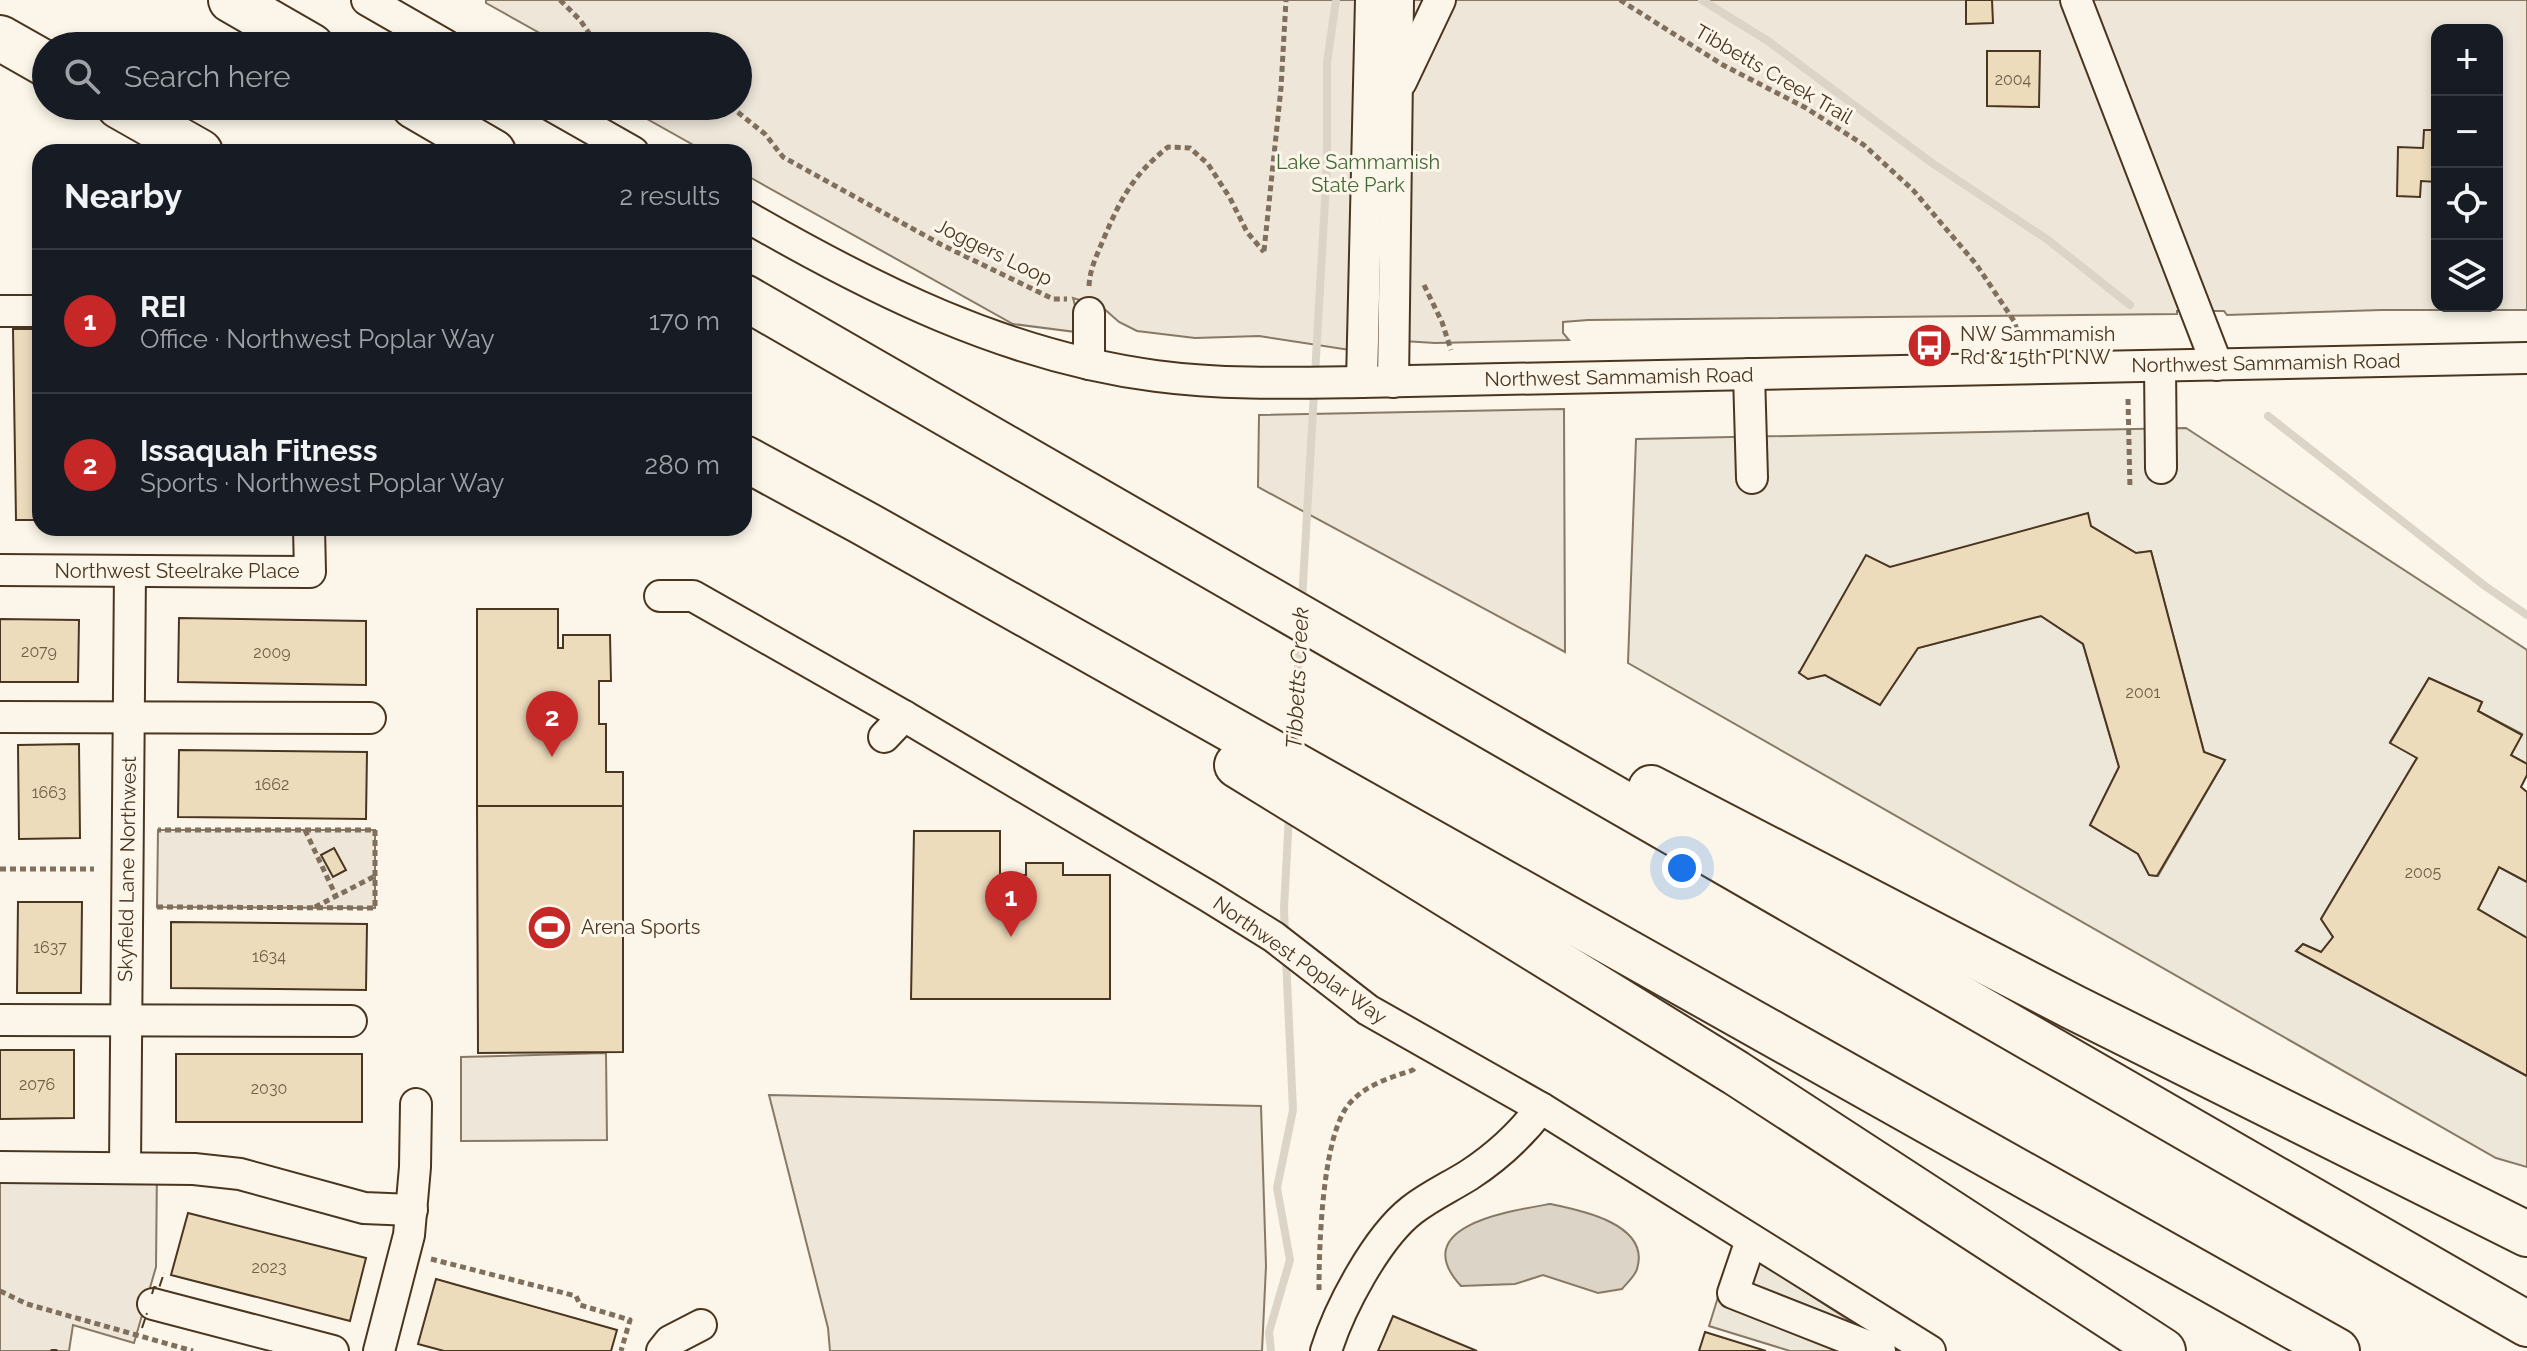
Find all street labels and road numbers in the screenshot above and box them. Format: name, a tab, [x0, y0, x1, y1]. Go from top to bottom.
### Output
street label: Tibbetts Creek Trail	[1691, 19, 1858, 129]
street label: Joggers Loop	[932, 213, 1056, 291]
street label: Northwest Sammamish Road	[2131, 349, 2401, 377]
street label: Northwest Sammamish Road	[1484, 363, 1754, 391]
street label: Northwest Steelrake Place	[55, 559, 300, 583]
street label: Skyfield Lane Northwest	[113, 756, 141, 982]
street label: Northwest Poplar Way	[1209, 891, 1392, 1029]

